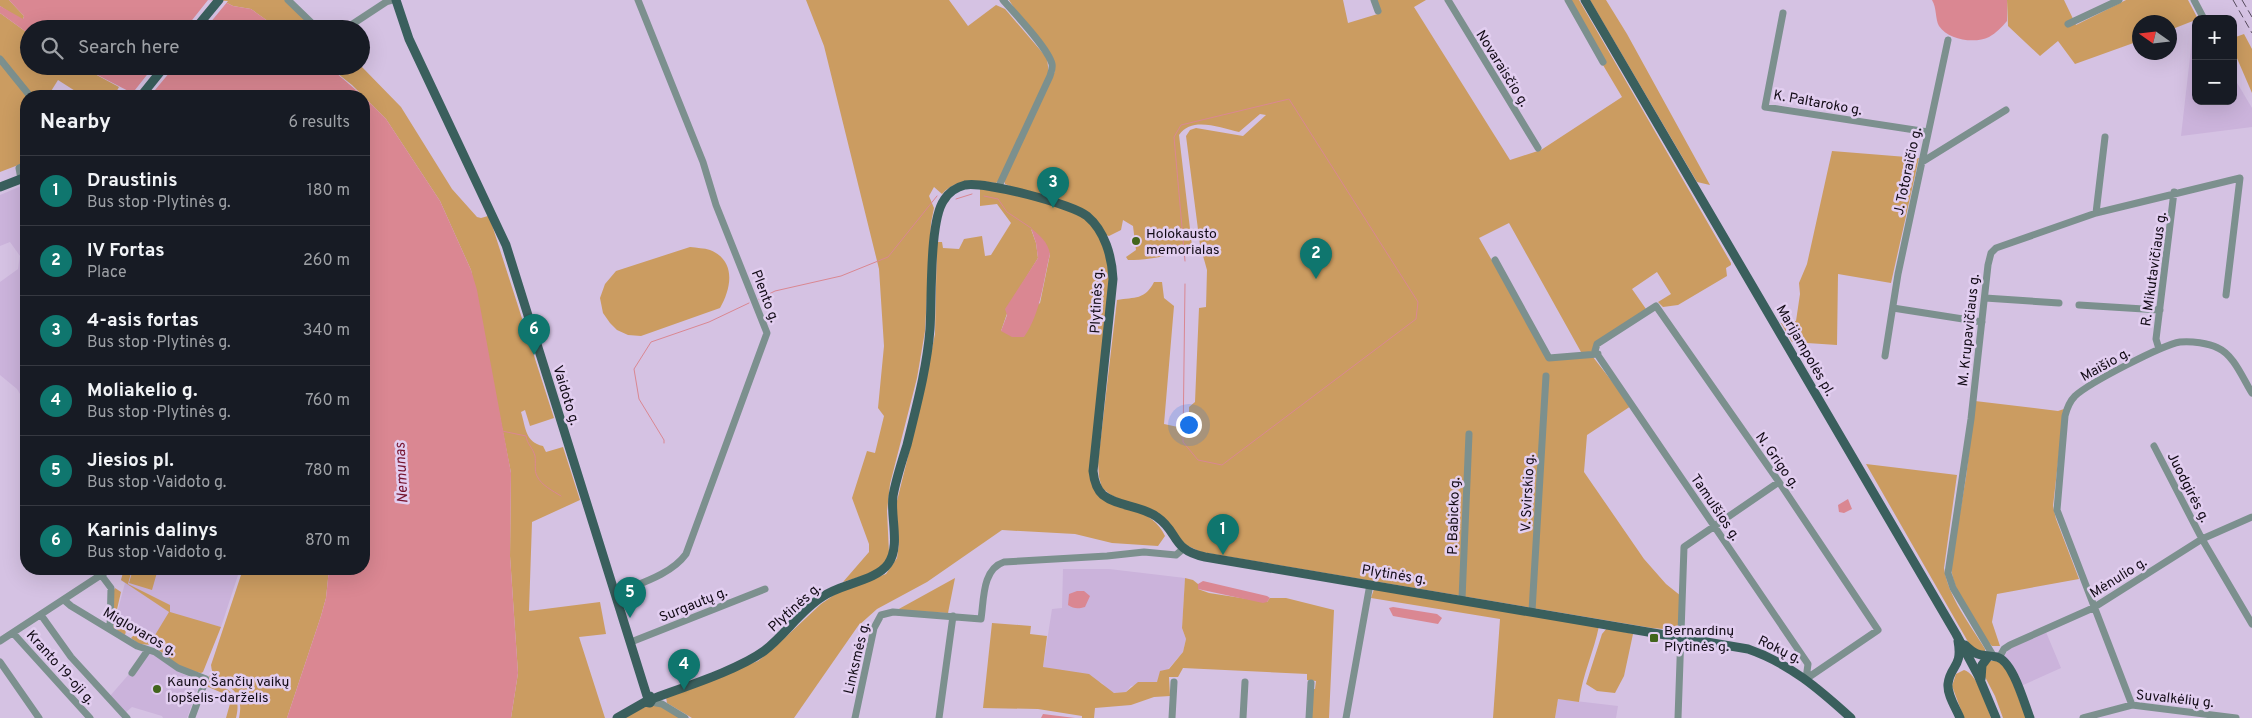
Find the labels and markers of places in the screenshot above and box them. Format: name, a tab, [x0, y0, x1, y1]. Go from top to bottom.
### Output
pin: 3	[1037, 167, 1069, 208]
place label: Holokausto memorialas	[1146, 226, 1219, 259]
marker: Holokausto memorialas	[1130, 235, 1142, 247]
pin: 2	[1300, 238, 1332, 279]
pin: 6	[518, 314, 550, 355]
pin: 1	[1207, 514, 1239, 555]
pin: 5	[614, 577, 646, 618]
place label: Bernardinų Plytinės g.	[1664, 623, 1734, 656]
marker: Bernardinų Plytinės g.	[1648, 632, 1660, 644]
pin: 4	[668, 649, 700, 690]
place label: Kauno Šančių vaikų lopšelis-darželis	[167, 673, 289, 707]
marker: Kauno Šančių vaikų lopšelis-darželis	[151, 683, 163, 695]

